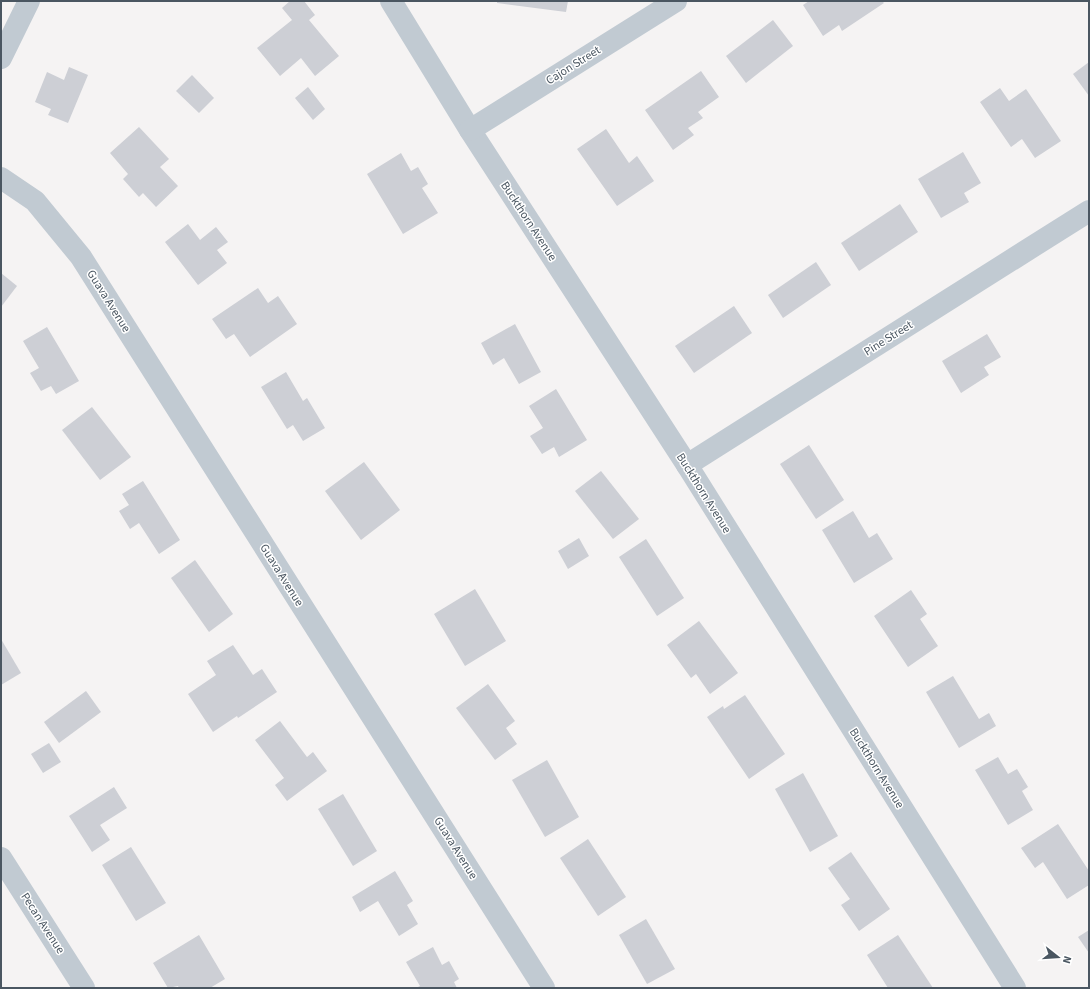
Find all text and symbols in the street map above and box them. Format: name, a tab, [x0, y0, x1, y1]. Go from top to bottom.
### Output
street label: Cajon Street	[543, 42, 604, 89]
street label: Buckthorn Avenue	[496, 178, 561, 264]
street label: Guava Avenue	[83, 267, 135, 336]
street label: Pine Street	[861, 317, 916, 360]
street label: Buckthorn Avenue	[672, 450, 735, 537]
street label: Guava Avenue	[256, 541, 308, 610]
street label: Buckthorn Avenue	[845, 725, 908, 812]
street label: Guava Avenue	[430, 814, 482, 883]
street label: Pecan Avenue	[16, 889, 69, 957]
north arrow	[1038, 937, 1078, 977]
text: N	[1059, 954, 1075, 965]

